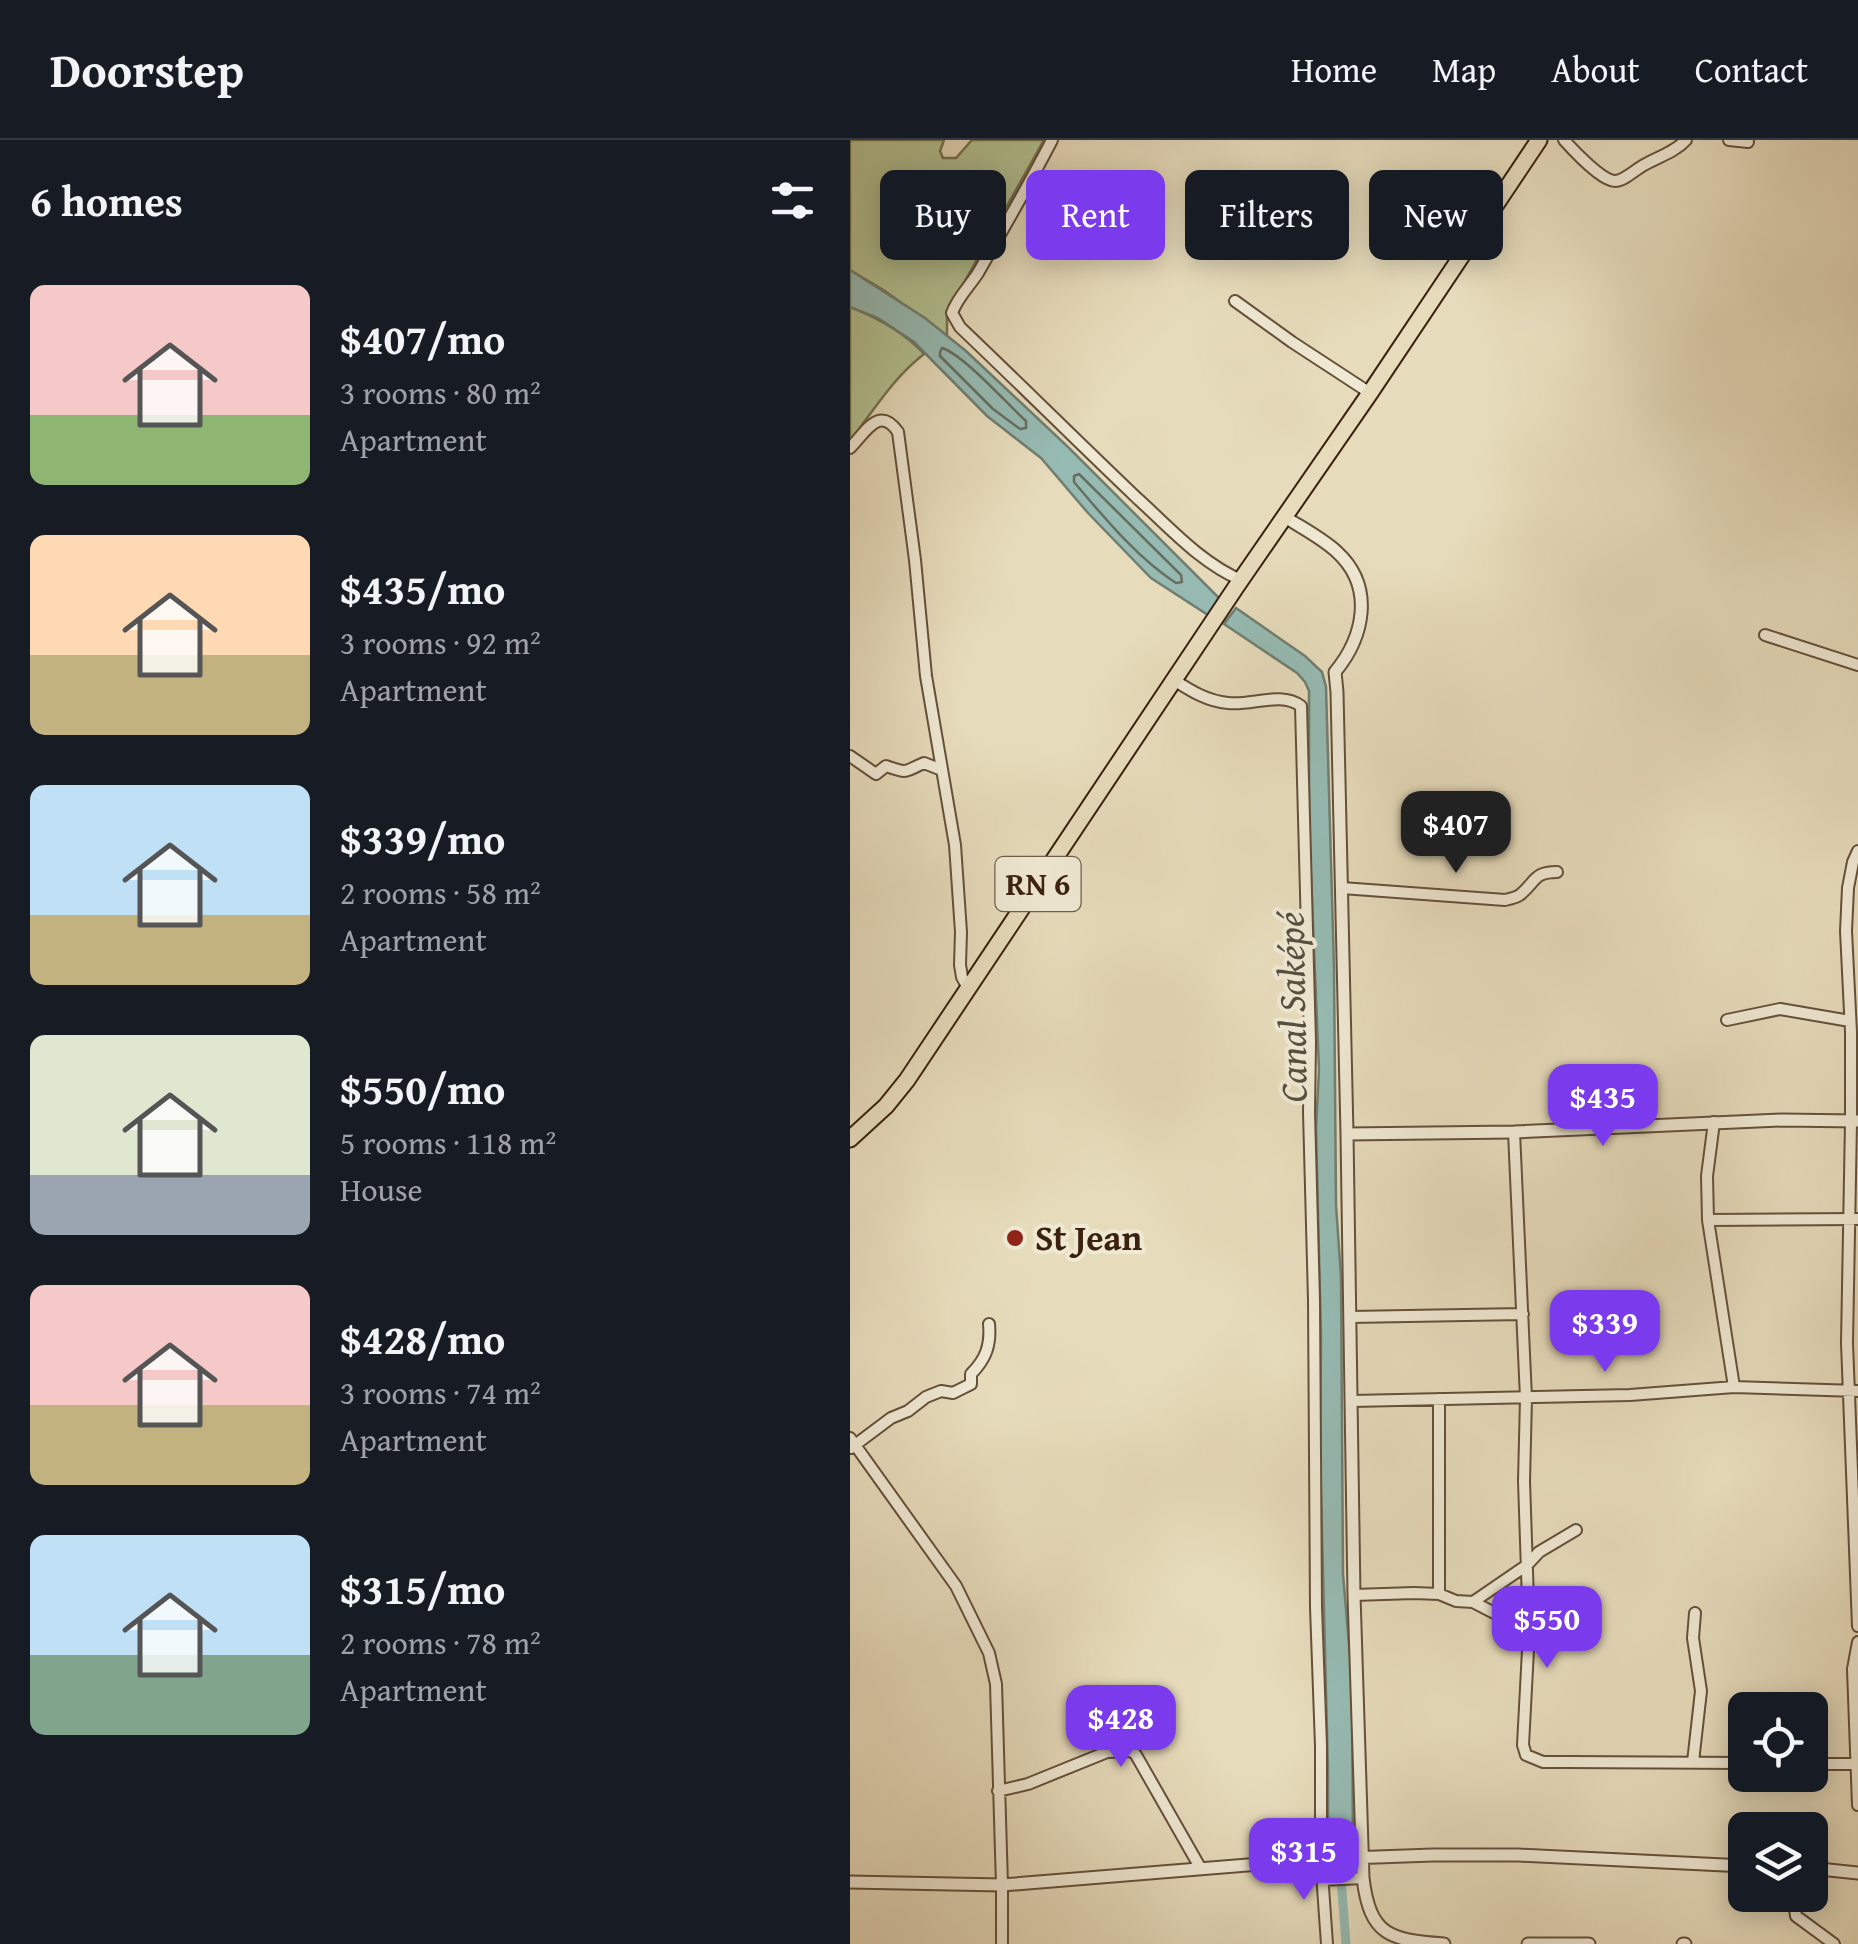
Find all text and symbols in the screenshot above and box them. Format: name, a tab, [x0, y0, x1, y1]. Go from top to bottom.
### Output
text: Doorstep	[50, 34, 244, 105]
text: Home	[1291, 44, 1377, 95]
text: Map	[1432, 44, 1496, 95]
text: About	[1551, 44, 1640, 95]
text: Contact	[1695, 44, 1808, 95]
text: 6 homes	[30, 170, 183, 231]
chip: Buy	[880, 170, 1006, 260]
chip: Rent	[1026, 170, 1165, 260]
chip: Filters	[1185, 170, 1349, 260]
chip: New	[1369, 170, 1503, 260]
icon: filters	[765, 173, 820, 228]
text: $407/mo	[340, 308, 505, 369]
icon: home	[110, 325, 230, 445]
text: 3 rooms · 80 m²	[340, 369, 541, 416]
text: Apartment	[340, 416, 487, 463]
text: $435/mo	[340, 558, 505, 619]
icon: home	[110, 575, 230, 695]
text: 3 rooms · 92 m²	[340, 619, 541, 666]
text: Apartment	[340, 666, 487, 713]
pin: $407	[1397, 791, 1515, 876]
text: $407	[1423, 800, 1489, 847]
text: $339/mo	[340, 808, 505, 869]
icon: home	[110, 825, 230, 945]
road number: RN 6	[996, 857, 1080, 911]
text: 2 rooms · 58 m²	[340, 869, 541, 916]
water label: Canal Saképé	[1261, 909, 1321, 1103]
text: Apartment	[340, 916, 487, 963]
text: $550/mo	[340, 1058, 505, 1119]
pin: $435	[1544, 1064, 1662, 1149]
text: $435	[1570, 1073, 1636, 1120]
icon: home	[110, 1075, 230, 1195]
text: 5 rooms · 118 m²	[340, 1119, 556, 1166]
text: House	[340, 1166, 423, 1213]
place label: St Jean	[1035, 1212, 1143, 1263]
marker: St Jean	[1004, 1227, 1026, 1249]
pin: $339	[1546, 1290, 1664, 1375]
text: $339	[1572, 1299, 1638, 1346]
text: $428/mo	[340, 1308, 505, 1369]
icon: home	[110, 1325, 230, 1445]
text: 3 rooms · 74 m²	[340, 1369, 541, 1416]
text: Apartment	[340, 1416, 487, 1463]
text: $315/mo	[340, 1558, 505, 1619]
icon: home	[110, 1575, 230, 1695]
pin: $550	[1488, 1586, 1606, 1671]
text: $550	[1514, 1595, 1580, 1642]
text: 2 rooms · 78 m²	[340, 1619, 541, 1666]
text: Apartment	[340, 1666, 487, 1713]
pin: $428	[1062, 1685, 1180, 1770]
map controls	[1728, 1692, 1828, 1912]
button: locate	[1728, 1692, 1828, 1792]
text: $428	[1088, 1694, 1154, 1741]
button: layers	[1728, 1812, 1828, 1912]
pin: $315	[1245, 1818, 1363, 1903]
text: $315	[1271, 1827, 1337, 1874]

